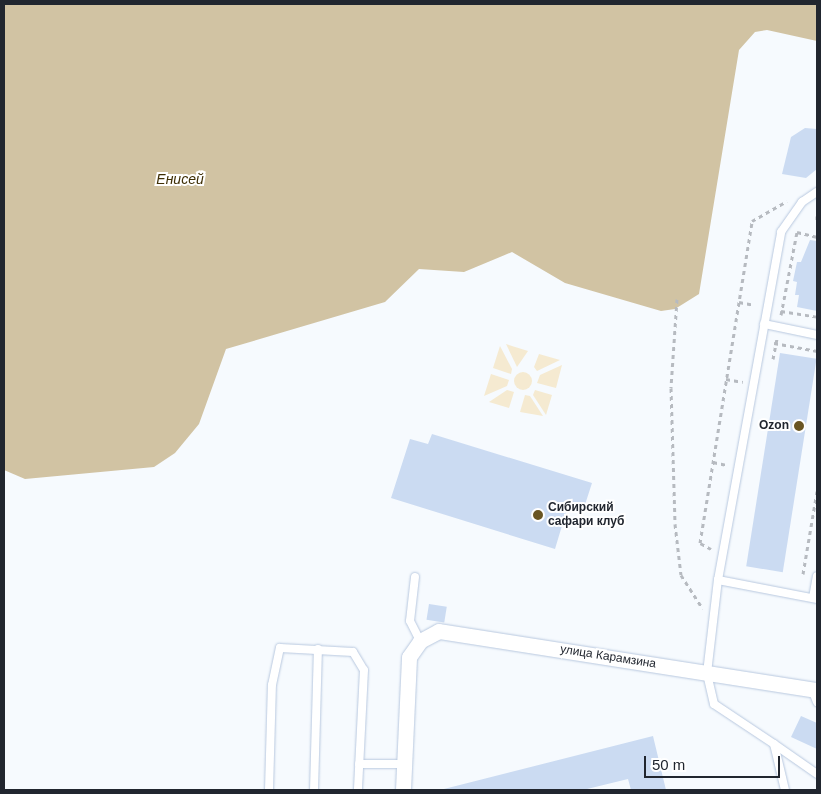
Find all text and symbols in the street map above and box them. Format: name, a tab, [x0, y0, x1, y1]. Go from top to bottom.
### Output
water label: Енисей	[156, 171, 204, 187]
place label: Ozon	[759, 419, 789, 433]
marker: Ozon	[793, 420, 805, 432]
place label: Сибирский сафари клуб	[548, 501, 624, 529]
marker: Сибирский сафари клуб	[532, 509, 544, 521]
street label: улица Карамзина	[559, 642, 657, 672]
scale bar	[646, 746, 782, 778]
text: 50 m	[652, 756, 685, 773]

